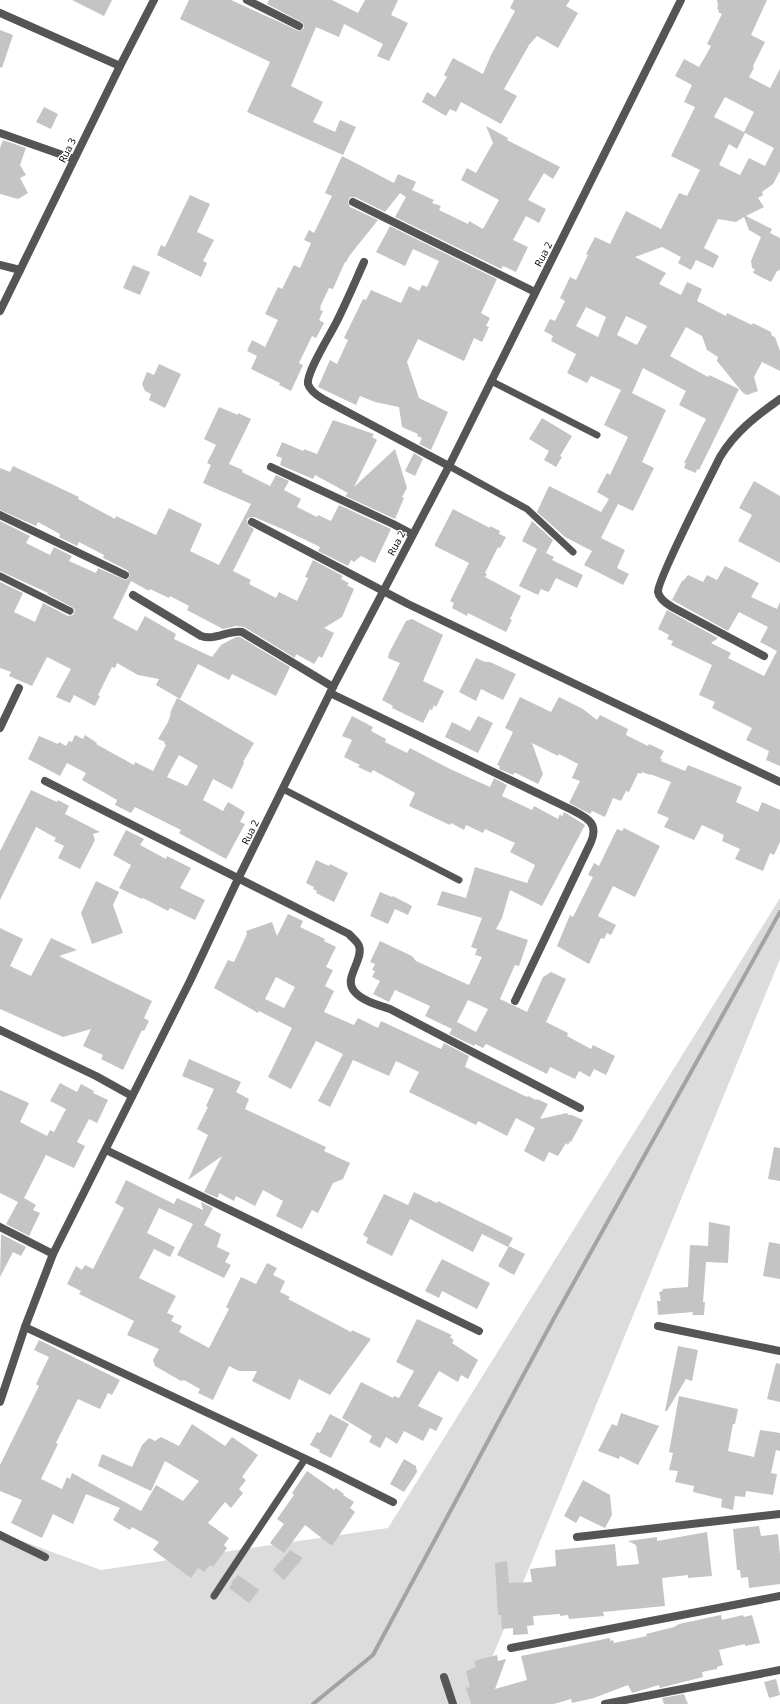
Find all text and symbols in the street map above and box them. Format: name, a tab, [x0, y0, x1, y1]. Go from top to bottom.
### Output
street label: Rua 3	[55, 135, 79, 165]
street label: Rua 2	[531, 239, 555, 269]
street label: Rua 2	[384, 528, 408, 558]
street label: Rua 2	[238, 817, 262, 847]

